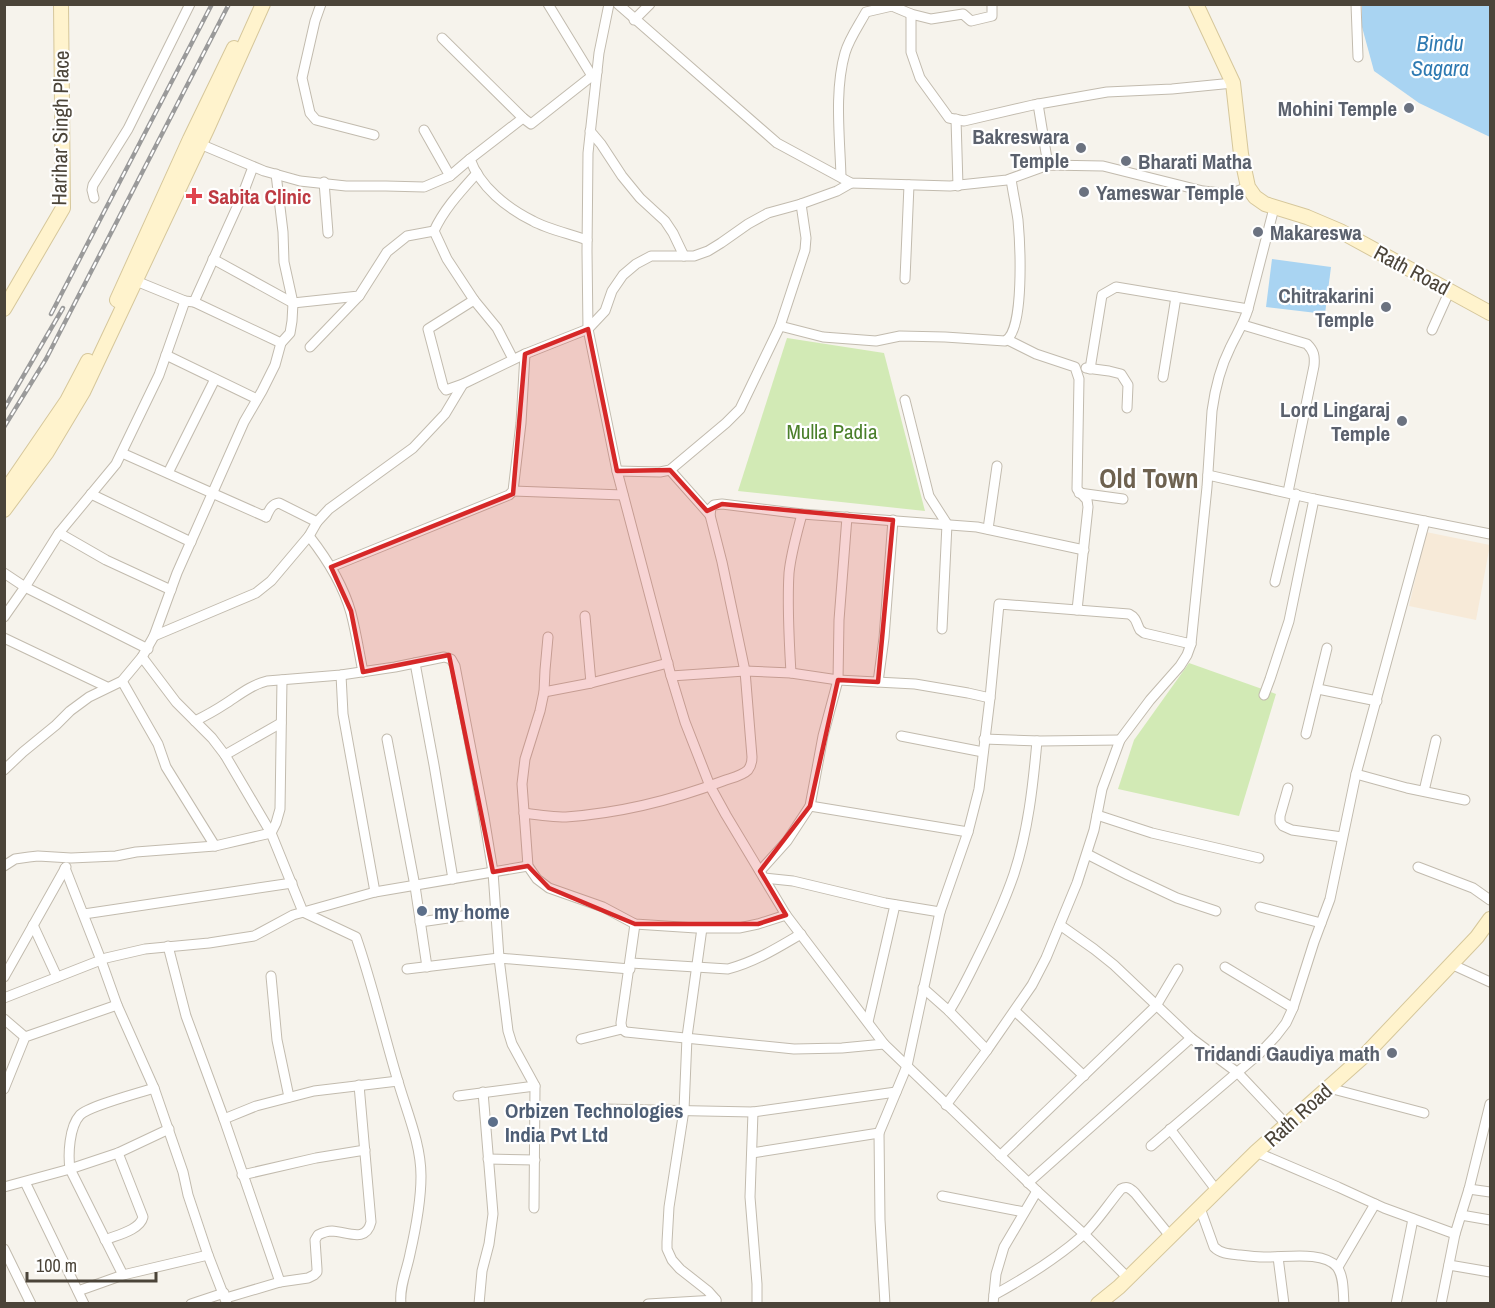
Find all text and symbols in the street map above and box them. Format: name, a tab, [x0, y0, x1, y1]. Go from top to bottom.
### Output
water label: Bindu Sagara	[1411, 28, 1469, 83]
street label: Harihar Singh Place	[44, 50, 76, 206]
place label: Mohini Temple	[1278, 94, 1397, 123]
marker: Mohini Temple	[1402, 101, 1416, 115]
place label: Bakreswara Temple	[972, 122, 1069, 175]
marker: Bakreswara Temple	[1074, 141, 1088, 155]
place label: Bharati Matha	[1138, 147, 1252, 176]
marker: Bharati Matha	[1119, 154, 1133, 168]
place label: Yameswar Temple	[1096, 178, 1244, 207]
place label: Sabita Clinic	[208, 182, 311, 211]
marker: Yameswar Temple	[1077, 185, 1091, 199]
marker: Sabita Clinic	[185, 187, 203, 205]
place label: Makareswa	[1270, 218, 1362, 247]
marker: Makareswa	[1251, 225, 1265, 239]
street label: Rath Road	[1369, 238, 1455, 302]
place label: Chitrakarini Temple	[1278, 281, 1374, 334]
marker: Chitrakarini Temple	[1379, 300, 1393, 314]
place label: Lord Lingaraj Temple	[1280, 395, 1390, 448]
marker: Lord Lingaraj Temple	[1395, 414, 1409, 428]
park label: Mulla Padia	[787, 417, 878, 446]
district label: Old Town	[1099, 460, 1199, 496]
place label: my home	[434, 897, 510, 926]
marker: my home	[415, 904, 429, 918]
place label: Tridandi Gaudiya math	[1194, 1039, 1380, 1068]
marker: Tridandi Gaudiya math	[1385, 1046, 1399, 1060]
street label: Rath Road	[1258, 1077, 1338, 1153]
place label: Orbizen Technologies India Pvt Ltd	[505, 1096, 684, 1149]
marker: Orbizen Technologies India Pvt Ltd	[486, 1115, 500, 1129]
scale bar	[27, 1245, 156, 1283]
text: 100 m	[36, 1253, 77, 1278]

